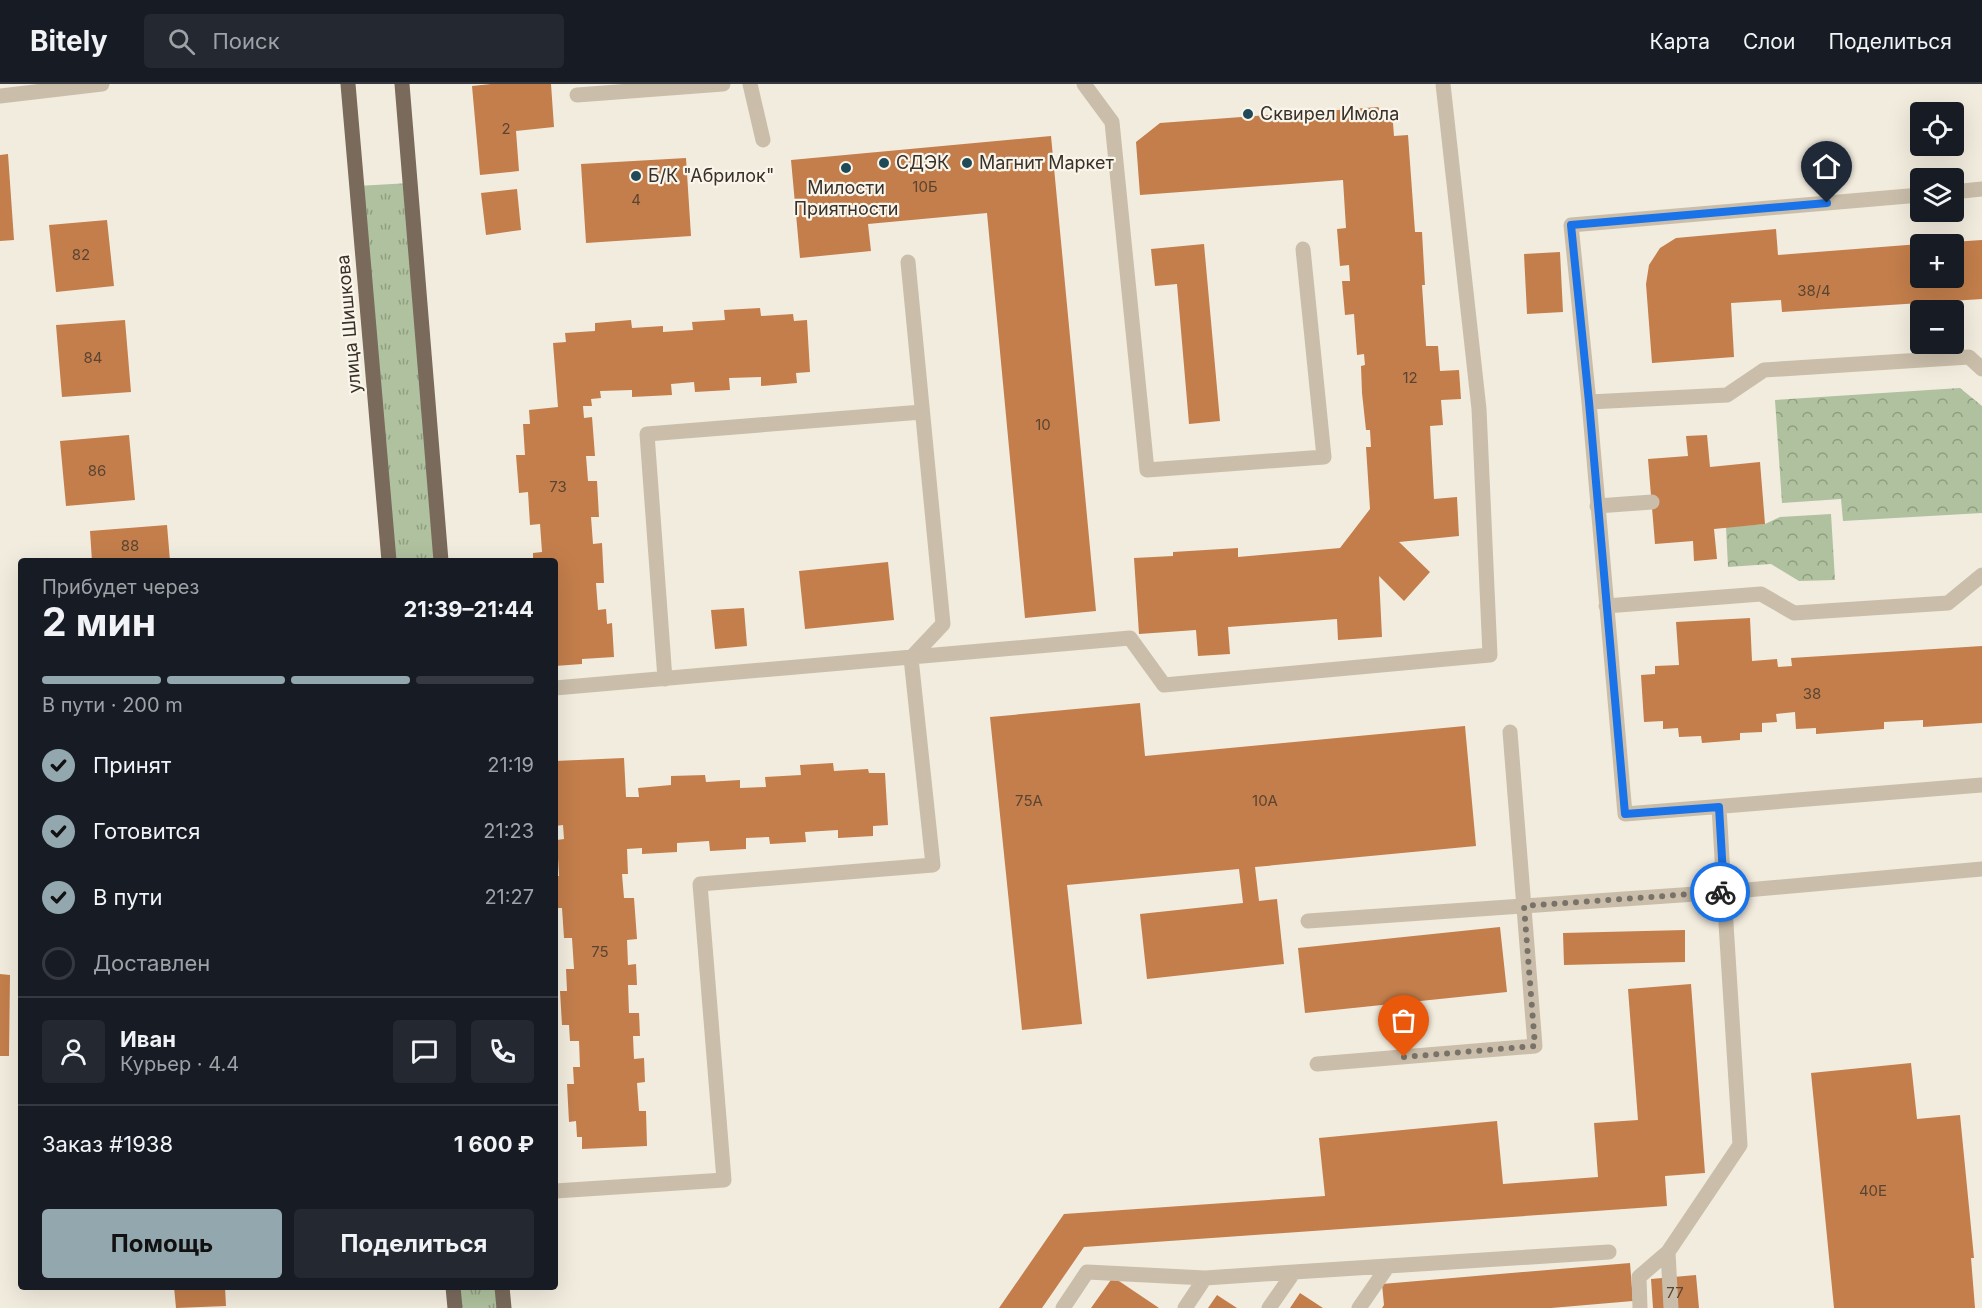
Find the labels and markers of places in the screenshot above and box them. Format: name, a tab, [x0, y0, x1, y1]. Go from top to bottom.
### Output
place label: Сквирел Имола	[1260, 103, 1399, 124]
marker: Сквирел Имола	[1241, 107, 1255, 121]
pin	[1801, 141, 1852, 203]
place label: СДЭК	[896, 152, 949, 173]
place label: Магнит Маркет	[979, 152, 1114, 173]
marker: СДЭК	[877, 156, 891, 170]
marker: Магнит Маркет	[960, 156, 974, 170]
marker: Милости Приятности	[839, 161, 853, 175]
place label: Б/К "Абрилок"	[648, 165, 774, 186]
marker: Б/К "Абрилок"	[629, 169, 643, 183]
place label: Милости Приятности	[794, 177, 898, 219]
pin	[1378, 995, 1429, 1057]

